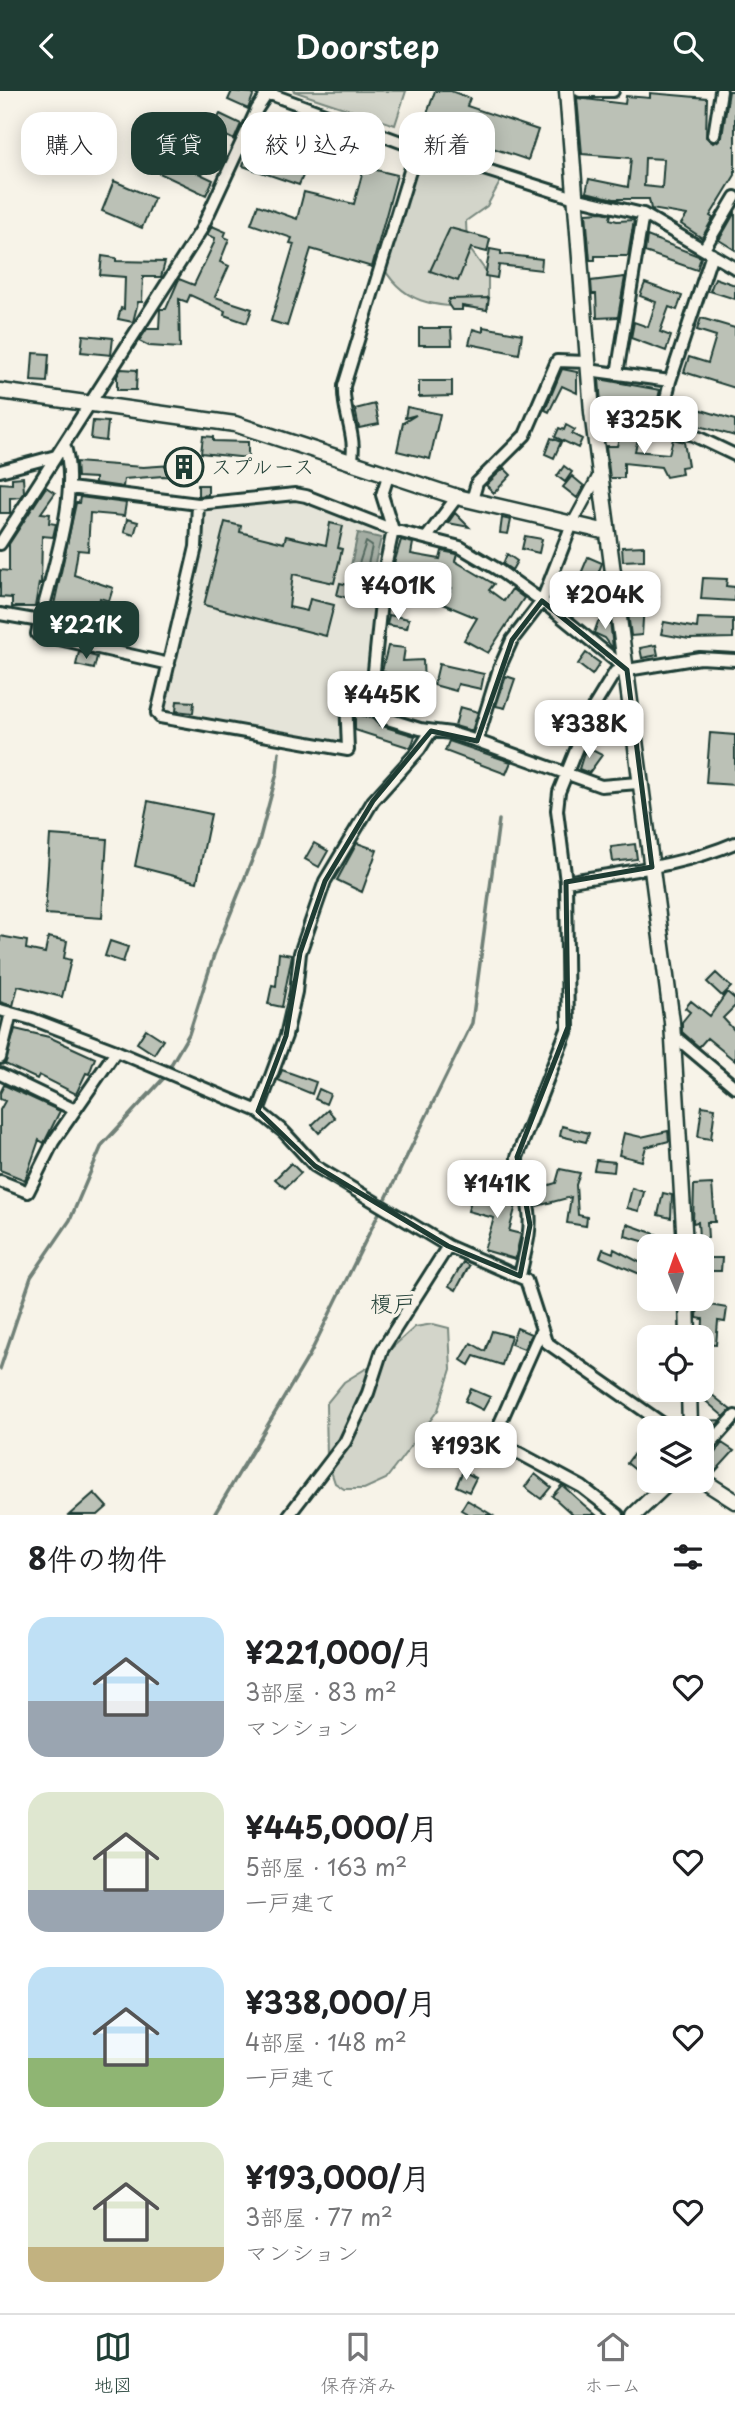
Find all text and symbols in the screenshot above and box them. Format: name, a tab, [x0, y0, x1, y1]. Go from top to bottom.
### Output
text: Doorstep	[295, 22, 440, 70]
icon: back	[28, 27, 66, 65]
icon: search	[669, 27, 707, 65]
chip: 購入	[21, 112, 117, 175]
chip: 賃貸	[131, 112, 227, 175]
chip: 絞り込み	[241, 112, 385, 175]
chip: 新着	[399, 112, 495, 175]
pin: ¥325K	[595, 397, 693, 456]
text: ¥325K	[606, 401, 682, 436]
building icon: スプルース	[163, 446, 205, 488]
place label: スプルース	[211, 449, 314, 481]
pin: ¥401K	[349, 563, 447, 622]
text: ¥401K	[360, 567, 436, 602]
pin: ¥204K	[556, 571, 654, 631]
text: ¥204K	[566, 576, 644, 611]
pin: ¥221K	[37, 601, 135, 661]
text: ¥221K	[49, 606, 123, 641]
pin: ¥445K	[333, 671, 431, 731]
text: ¥445K	[343, 676, 421, 711]
pin: ¥338K	[540, 701, 638, 760]
text: ¥338K	[551, 705, 627, 740]
pin: ¥141K	[448, 1161, 546, 1220]
text: ¥141K	[463, 1165, 531, 1200]
north arrow	[637, 1234, 714, 1311]
map controls	[637, 1234, 714, 1493]
district label: 榎戸	[370, 1285, 416, 1320]
button: locate	[637, 1325, 714, 1402]
button: layers	[637, 1416, 714, 1493]
pin: ¥193K	[417, 1423, 515, 1482]
text: ¥193K	[431, 1427, 501, 1462]
text: 8件の物件	[28, 1535, 167, 1580]
icon: filters	[669, 1538, 707, 1576]
text: ¥221,000/月	[245, 1629, 434, 1674]
icon: home	[84, 1645, 168, 1729]
icon: heart	[669, 1668, 707, 1706]
text: 3部屋 · 83 m²	[245, 1674, 397, 1709]
text: マンション	[245, 1709, 359, 1744]
text: ¥445,000/月	[245, 1804, 439, 1849]
icon: home	[84, 1820, 168, 1904]
icon: heart	[669, 1843, 707, 1881]
text: 5部屋 · 163 m²	[245, 1849, 407, 1884]
text: 一戸建て	[245, 1884, 337, 1919]
text: ¥338,000/月	[245, 1979, 436, 2024]
icon: home	[84, 1995, 168, 2079]
icon: heart	[669, 2018, 707, 2056]
text: 4部屋 · 148 m²	[245, 2024, 407, 2059]
text: 一戸建て	[245, 2059, 337, 2094]
text: ¥193,000/月	[245, 2154, 431, 2199]
icon: home	[84, 2170, 168, 2254]
icon: heart	[669, 2193, 707, 2231]
text: 3部屋 · 77 m²	[245, 2199, 393, 2234]
text: マンション	[245, 2234, 359, 2269]
tab: 地図	[94, 2328, 132, 2398]
tab: 保存済み	[320, 2328, 396, 2398]
tab: ホーム	[585, 2328, 641, 2398]

